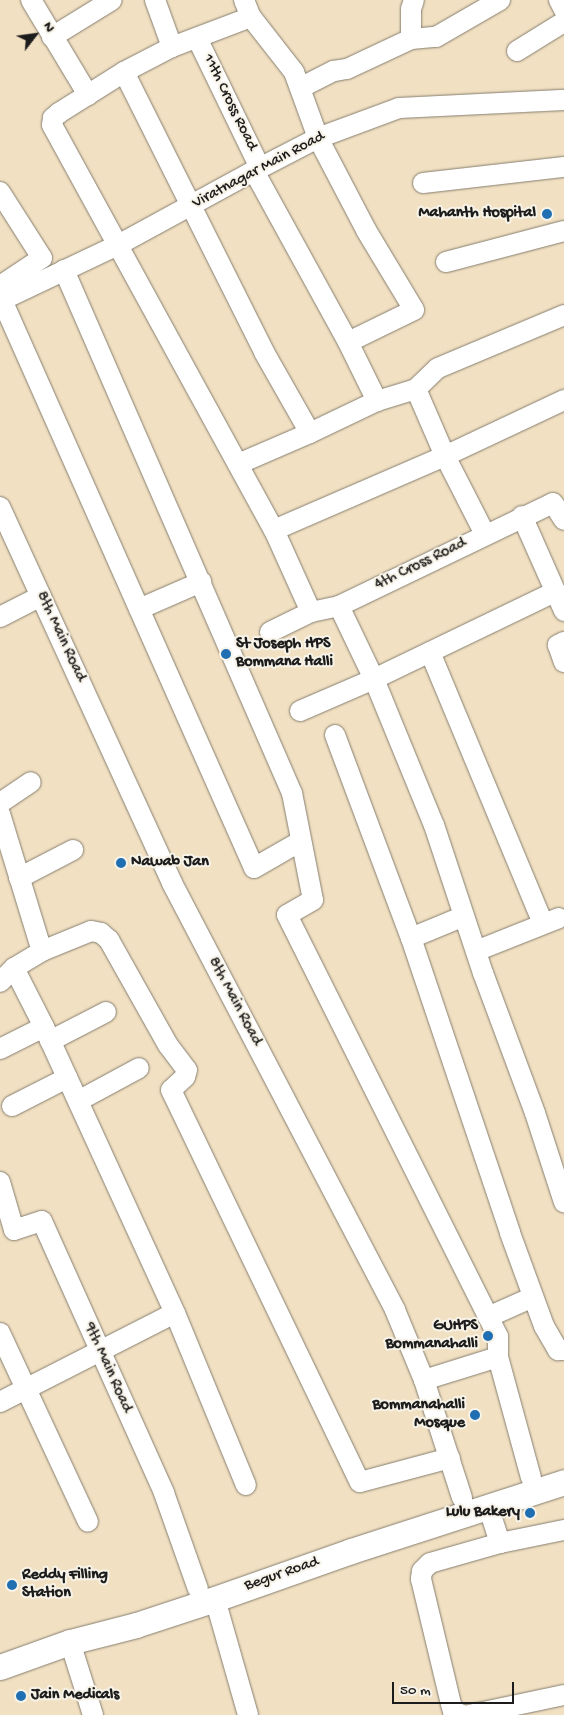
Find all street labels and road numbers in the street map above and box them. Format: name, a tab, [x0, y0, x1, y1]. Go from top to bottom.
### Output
street label: 11th Cross Road	[197, 52, 261, 154]
street label: Viratnagar Main Road	[190, 128, 328, 214]
street label: 4th Cross Road	[372, 535, 470, 595]
street label: 8th Main Road	[31, 589, 89, 685]
street label: 8th Main Road	[203, 954, 265, 1050]
street label: 9th Main Road	[79, 1320, 135, 1416]
street label: Begur Road	[242, 1553, 322, 1597]

